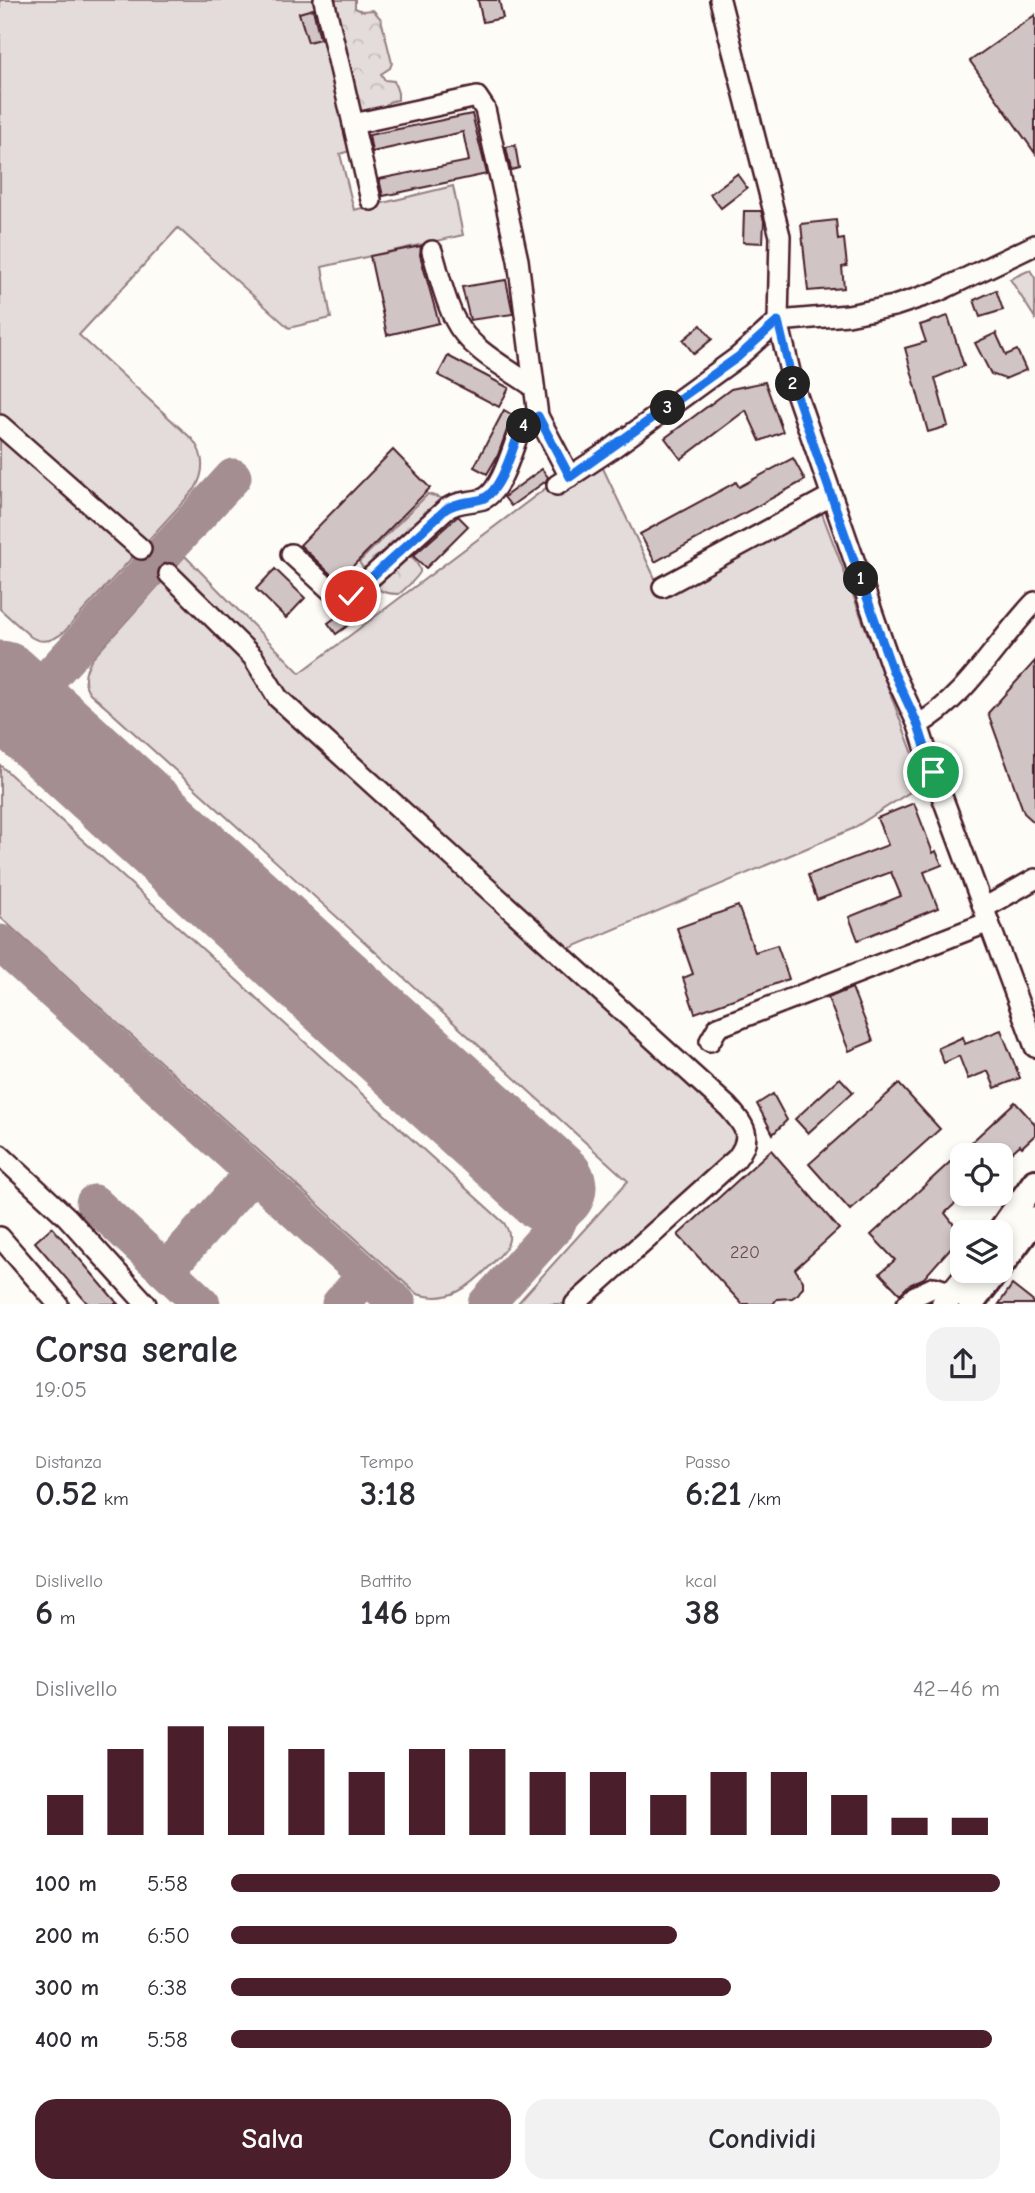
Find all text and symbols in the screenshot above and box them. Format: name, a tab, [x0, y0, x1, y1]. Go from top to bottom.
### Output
pin: 2	[776, 366, 810, 402]
text: 2	[788, 372, 797, 394]
pin: 3	[650, 390, 686, 426]
text: 3	[663, 396, 672, 418]
pin: 4	[506, 408, 542, 444]
text: 4	[519, 414, 528, 436]
pin: 1	[844, 562, 878, 596]
pin	[321, 566, 381, 626]
text: 1	[857, 567, 864, 589]
icon: check	[332, 577, 370, 615]
pin	[903, 742, 963, 802]
icon: arrive	[914, 753, 952, 791]
map controls	[950, 1143, 1013, 1283]
button: locate	[950, 1143, 1013, 1206]
button: layers	[950, 1220, 1013, 1283]
house number: 220	[730, 1242, 760, 1263]
button: share	[926, 1327, 1000, 1401]
text: Corsa serale	[35, 1328, 238, 1372]
text: 19:05	[35, 1376, 87, 1403]
text: Distanza	[35, 1451, 102, 1473]
text: Tempo	[360, 1451, 414, 1473]
text: Passo	[685, 1451, 730, 1473]
text: 0.52	[35, 1473, 97, 1514]
text: 3:18	[360, 1473, 416, 1514]
text: 6:21	[685, 1473, 742, 1514]
text: km	[97, 1488, 129, 1510]
text: /km	[742, 1488, 781, 1510]
text: Dislivello	[35, 1570, 103, 1592]
text: Battito	[360, 1570, 412, 1592]
text: kcal	[685, 1570, 717, 1592]
text: 6	[35, 1592, 53, 1633]
text: 146	[360, 1592, 408, 1633]
text: 38	[685, 1592, 720, 1633]
text: m	[53, 1607, 75, 1629]
text: bpm	[408, 1607, 450, 1629]
text: Dislivello	[35, 1675, 117, 1702]
text: 42–46 m	[913, 1675, 1000, 1702]
text: 100 m	[35, 1870, 97, 1897]
text: 5:58	[147, 1870, 188, 1897]
text: 200 m	[35, 1922, 99, 1949]
text: 6:50	[147, 1922, 190, 1949]
text: 300 m	[35, 1974, 99, 2001]
text: 6:38	[147, 1974, 187, 2001]
text: 400 m	[35, 2026, 99, 2053]
text: 5:58	[147, 2026, 188, 2053]
button: Salva	[35, 2099, 511, 2179]
button: Condividi	[525, 2099, 1000, 2179]

